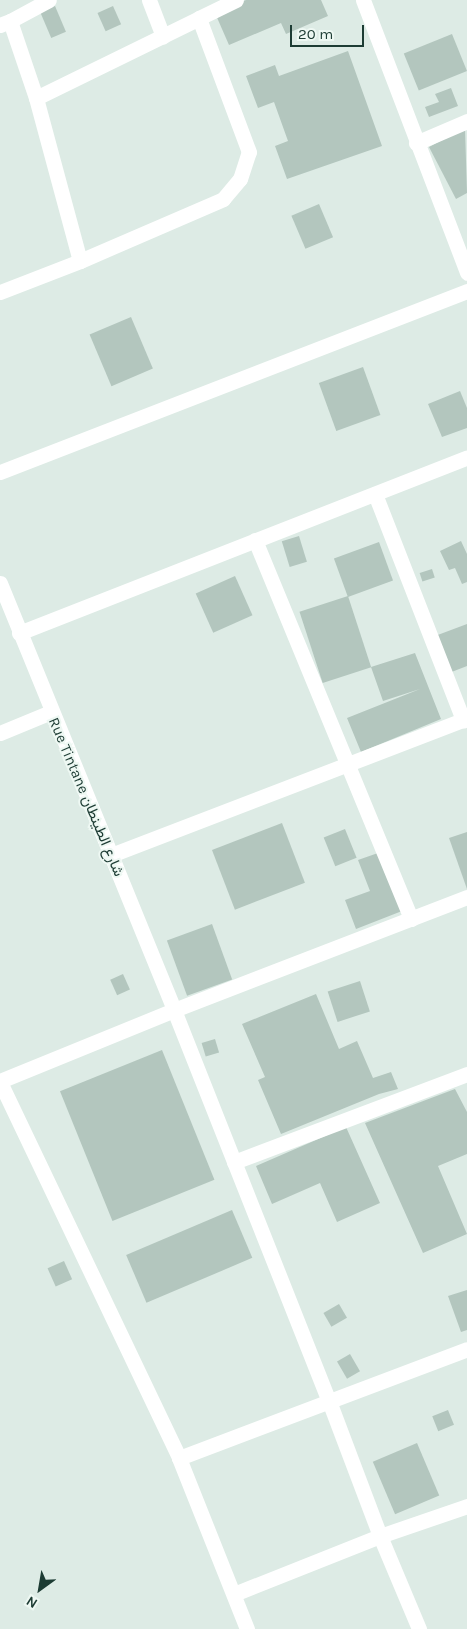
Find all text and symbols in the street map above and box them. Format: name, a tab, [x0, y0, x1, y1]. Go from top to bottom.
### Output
scale bar	[292, 15, 366, 47]
text: 20 m	[298, 25, 333, 43]
street label: Rue Tintane شارع الطينطان	[44, 715, 128, 879]
north arrow	[15, 1564, 65, 1614]
text: N	[23, 1592, 41, 1612]

